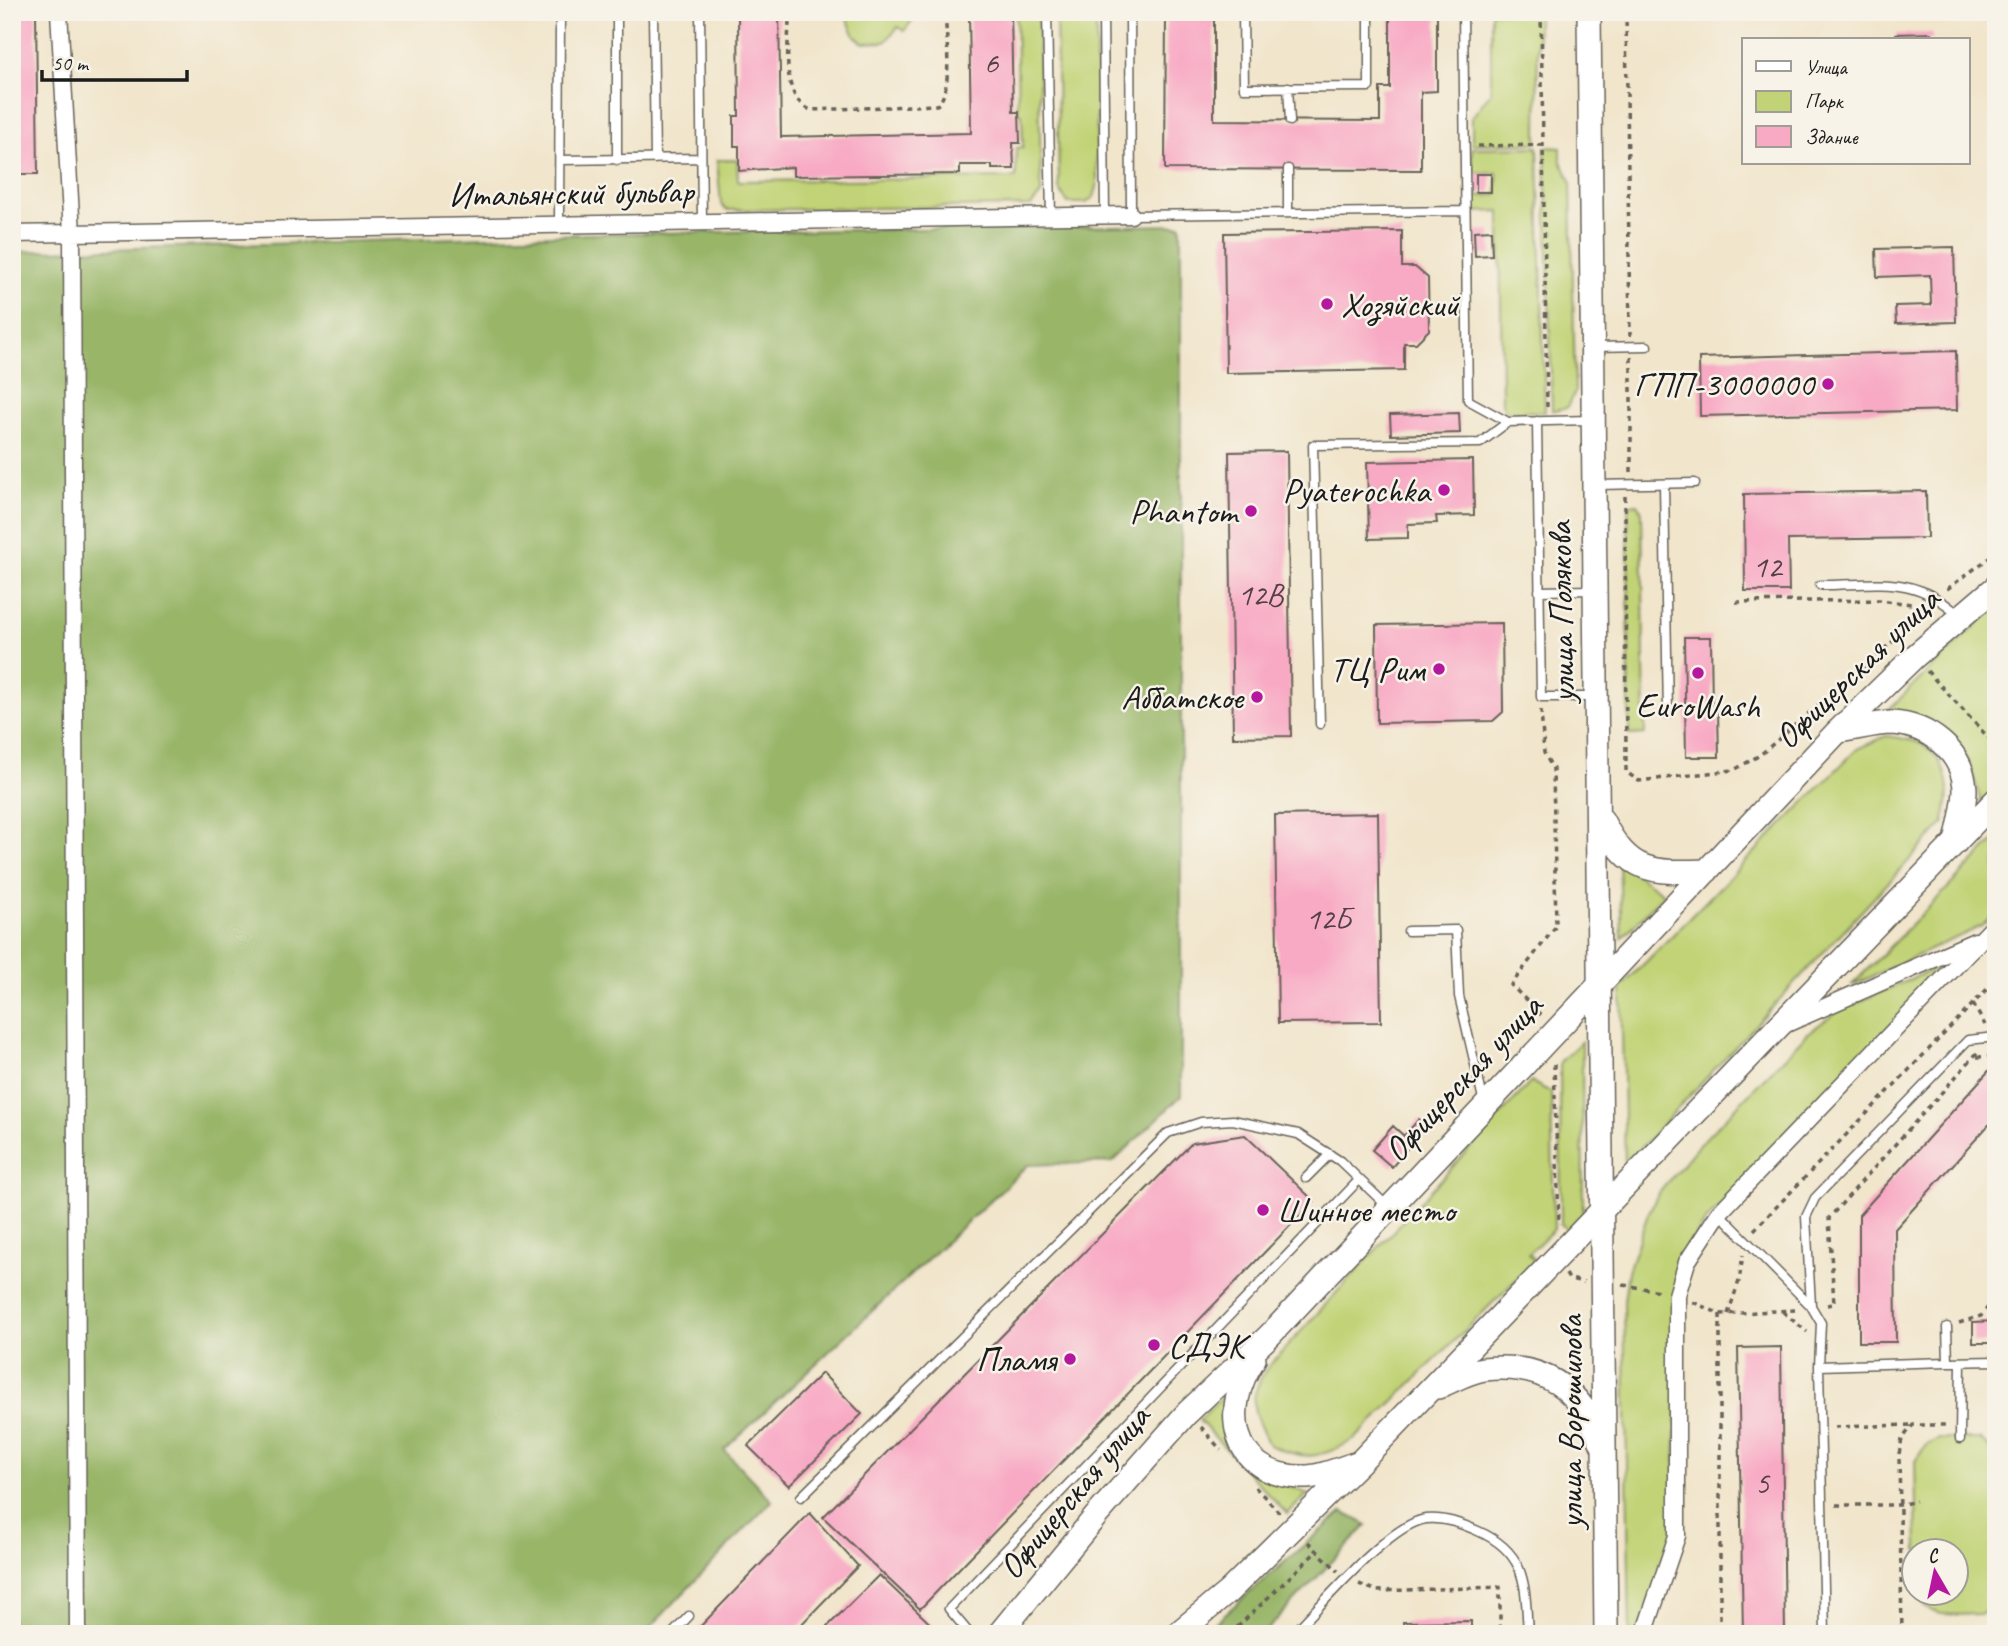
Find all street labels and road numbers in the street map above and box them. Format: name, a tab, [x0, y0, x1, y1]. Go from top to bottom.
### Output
street label: Итальянский бульвар	[448, 168, 696, 218]
street label: улица Полякова	[1537, 518, 1585, 705]
street label: Офицерская улица	[1765, 576, 1951, 758]
street label: Офицерская улица	[1374, 983, 1554, 1171]
street label: улица Ворошилова	[1548, 1313, 1593, 1531]
street label: Офицерская улица	[988, 1394, 1162, 1588]

